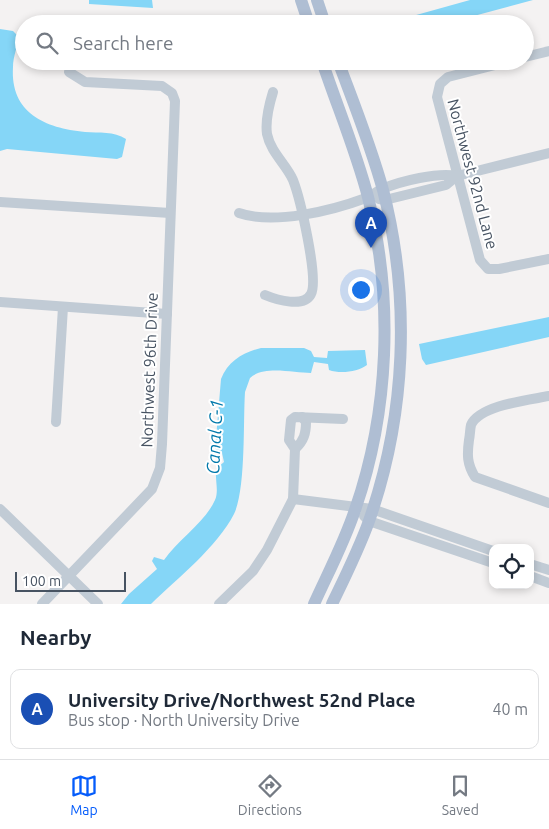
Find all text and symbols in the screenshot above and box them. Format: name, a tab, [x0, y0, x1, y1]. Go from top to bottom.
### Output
search box	[15, 15, 534, 70]
icon: search	[33, 29, 61, 57]
text: Search here	[73, 32, 173, 54]
street label: Northwest 92nd Lane	[444, 97, 502, 251]
pin: A	[355, 207, 387, 248]
your location	[348, 277, 374, 303]
street label: Northwest 96th Drive	[137, 292, 161, 448]
water label: Canal C-1	[202, 399, 226, 475]
map controls	[489, 544, 534, 589]
button: locate	[489, 544, 534, 589]
scale bar	[15, 569, 126, 592]
text: 100 m	[22, 573, 61, 589]
text: Nearby	[20, 625, 91, 649]
text: University Drive/Northwest 52nd Place	[68, 689, 415, 711]
text: A	[31, 700, 43, 718]
text: 40 m	[492, 700, 528, 718]
text: Bus stop · North University Drive	[68, 711, 300, 729]
tab: Map	[70, 772, 98, 818]
tab: Directions	[238, 772, 302, 818]
tab: Saved	[442, 772, 479, 818]

